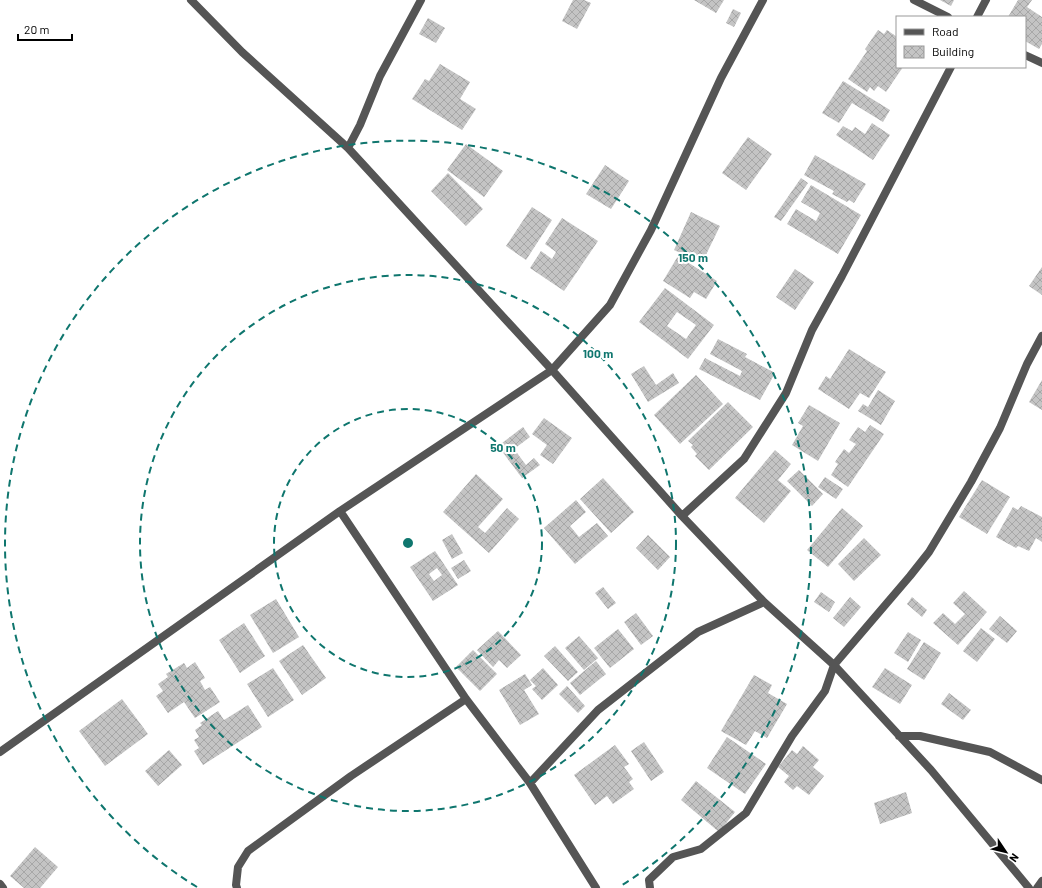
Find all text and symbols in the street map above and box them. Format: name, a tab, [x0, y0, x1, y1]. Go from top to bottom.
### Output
scale bar	[18, 16, 72, 42]
legend	[896, 16, 1026, 68]
text: 20 m	[24, 22, 50, 36]
text: Road	[932, 24, 959, 38]
text: Building	[932, 44, 974, 58]
text: 150 m	[678, 250, 708, 264]
text: 100 m	[583, 346, 613, 360]
text: 50 m	[490, 440, 516, 454]
centre of rings	[401, 536, 415, 550]
north arrow	[986, 832, 1026, 872]
text: N	[1007, 851, 1022, 865]

